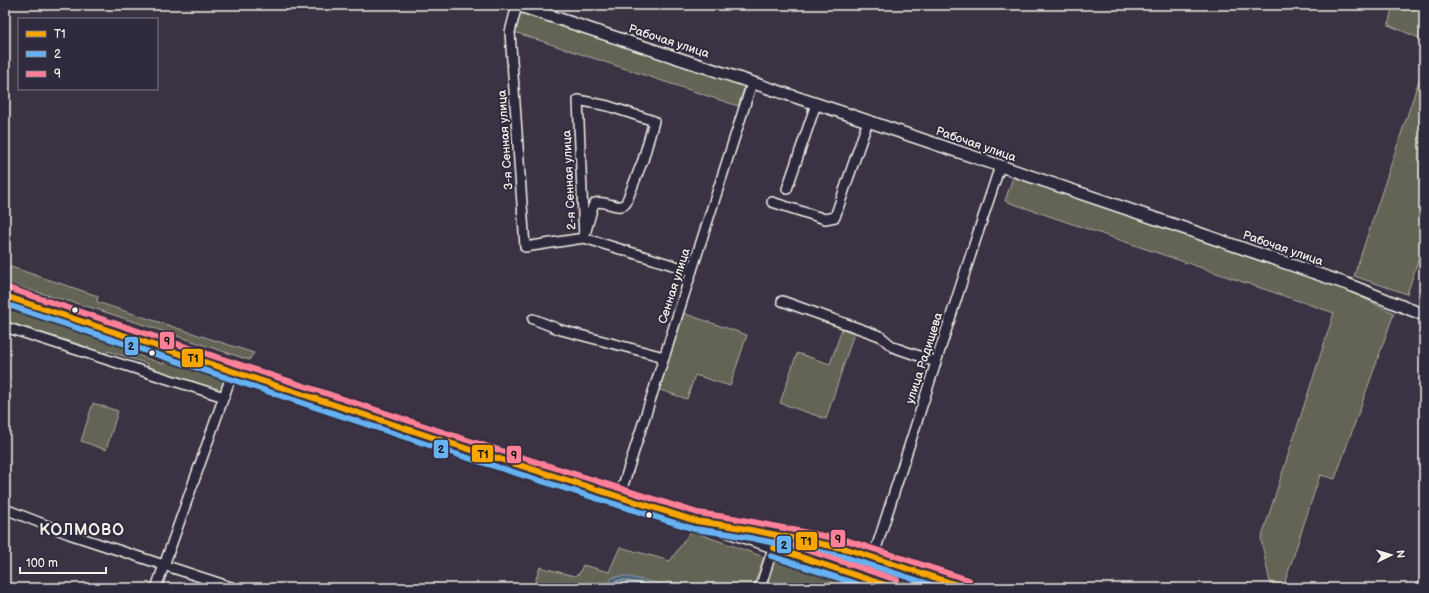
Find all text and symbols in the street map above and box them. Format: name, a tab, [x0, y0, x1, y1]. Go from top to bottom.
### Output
legend	[18, 18, 158, 90]
street label: Рабочая улица	[627, 21, 711, 62]
text: Т1	[54, 27, 66, 42]
text: 2	[54, 47, 61, 62]
text: 9	[54, 67, 61, 82]
street label: 3-я Сенная улица	[495, 89, 516, 190]
street label: Рабочая улица	[934, 124, 1018, 165]
street label: 2-я Сенная улица	[559, 130, 580, 230]
street label: Рабочая улица	[1241, 228, 1325, 269]
street label: Сенная улица	[655, 246, 694, 326]
unlabelled marker	[70, 305, 80, 315]
street label: улица Радищева	[903, 311, 946, 406]
line badge: 9	[159, 331, 175, 350]
text: 9	[164, 335, 170, 348]
line badge: 2	[124, 336, 139, 356]
text: 2	[128, 340, 135, 353]
unlabelled marker	[147, 348, 157, 358]
line badge: Т1	[181, 348, 204, 368]
text: Т1	[187, 352, 199, 365]
line badge: 2	[433, 439, 449, 459]
text: 2	[438, 443, 445, 456]
line badge: Т1	[471, 444, 494, 463]
line badge: 9	[506, 445, 522, 464]
text: Т1	[477, 448, 489, 461]
text: 9	[511, 449, 517, 462]
unlabelled marker	[644, 510, 654, 520]
district label: КОЛМОВО	[39, 521, 125, 540]
line badge: 9	[830, 529, 846, 548]
line badge: Т1	[795, 531, 818, 551]
text: 9	[835, 533, 841, 546]
line badge: 2	[776, 535, 792, 554]
text: Т1	[800, 535, 812, 548]
north arrow	[1371, 535, 1411, 575]
text: 2	[781, 539, 788, 552]
scale bar	[20, 549, 106, 575]
text: N	[1394, 549, 1407, 559]
text: 100 m	[26, 556, 58, 571]

